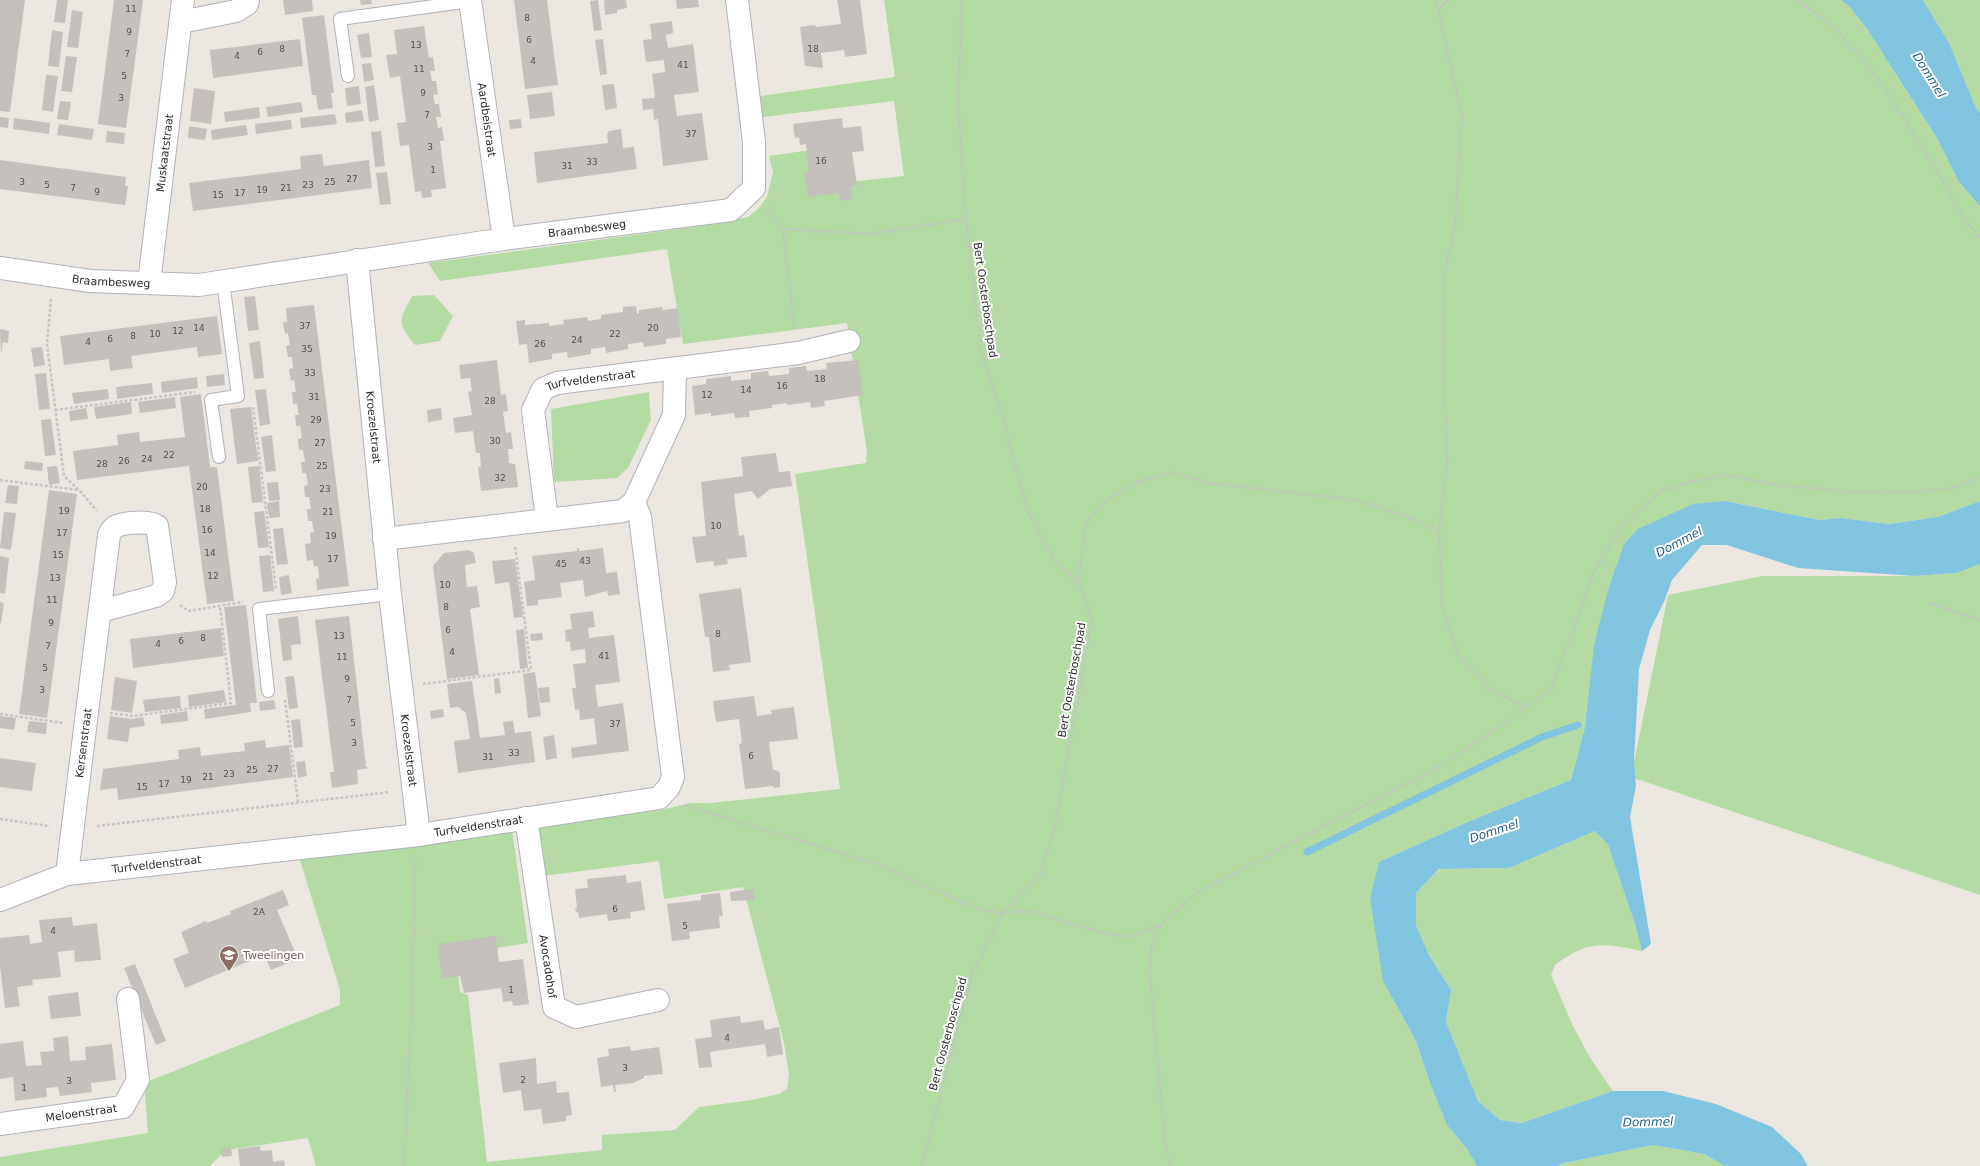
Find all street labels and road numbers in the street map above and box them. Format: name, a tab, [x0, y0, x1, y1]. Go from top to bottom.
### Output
street label: Aardbeistraat	[475, 82, 499, 158]
street label: Muskaatstraat	[153, 112, 176, 193]
street label: Braambesweg	[547, 217, 627, 240]
street label: Bert Oosterboschpad	[970, 241, 1000, 359]
street label: Braambesweg	[71, 272, 151, 290]
street label: Turfveldenstraat	[543, 367, 636, 394]
street label: Kroezelstraat	[363, 390, 384, 465]
street label: Bert Oosterboschpad	[1055, 621, 1089, 739]
street label: Kersenstraat	[72, 707, 94, 778]
street label: Kroezelstraat	[398, 713, 420, 788]
street label: Turfveldenstraat	[432, 812, 524, 839]
street label: Turfveldenstraat	[110, 853, 203, 876]
street label: Avocadohof	[537, 934, 559, 1000]
street label: Bert Oosterboschpad	[927, 976, 969, 1092]
street label: Meloenstraat	[45, 1101, 119, 1124]

